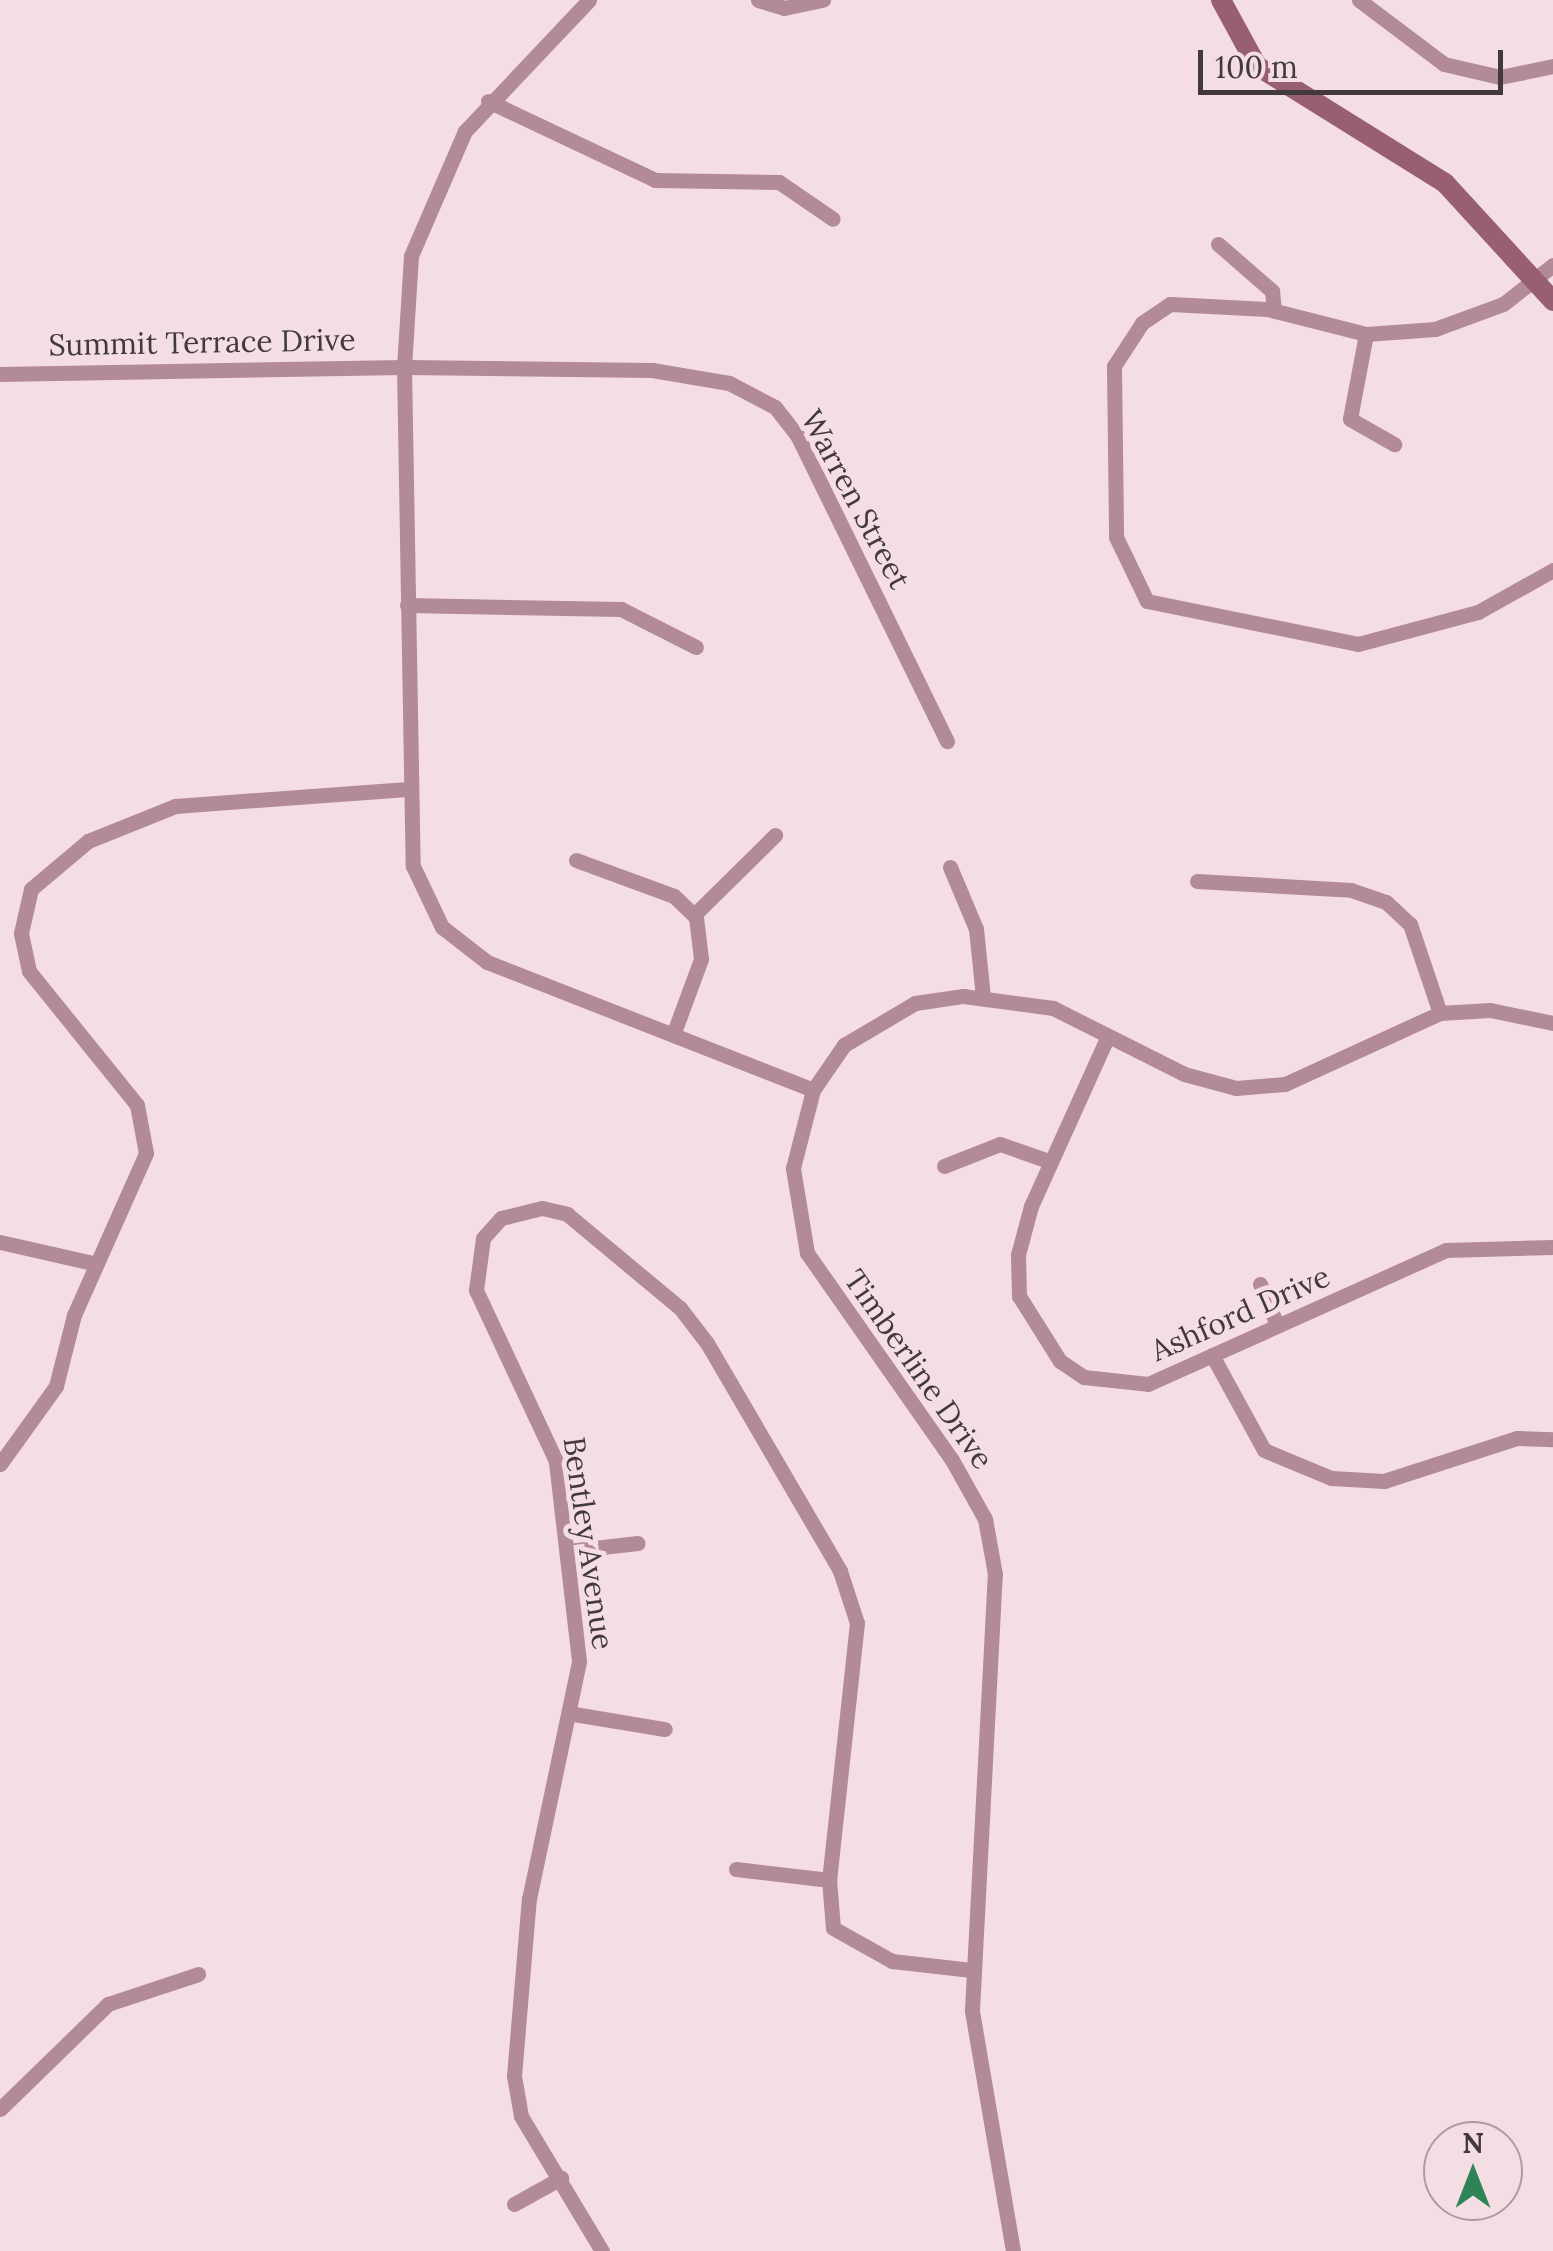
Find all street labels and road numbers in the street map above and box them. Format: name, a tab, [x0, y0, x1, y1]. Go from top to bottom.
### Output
street label: Summit Terrace Drive	[48, 321, 356, 363]
street label: Warren Street	[794, 403, 918, 595]
street label: Ashford Drive	[1145, 1258, 1335, 1368]
street label: Timberline Drive	[837, 1262, 1001, 1476]
street label: Bentley Avenue	[556, 1434, 622, 1652]

